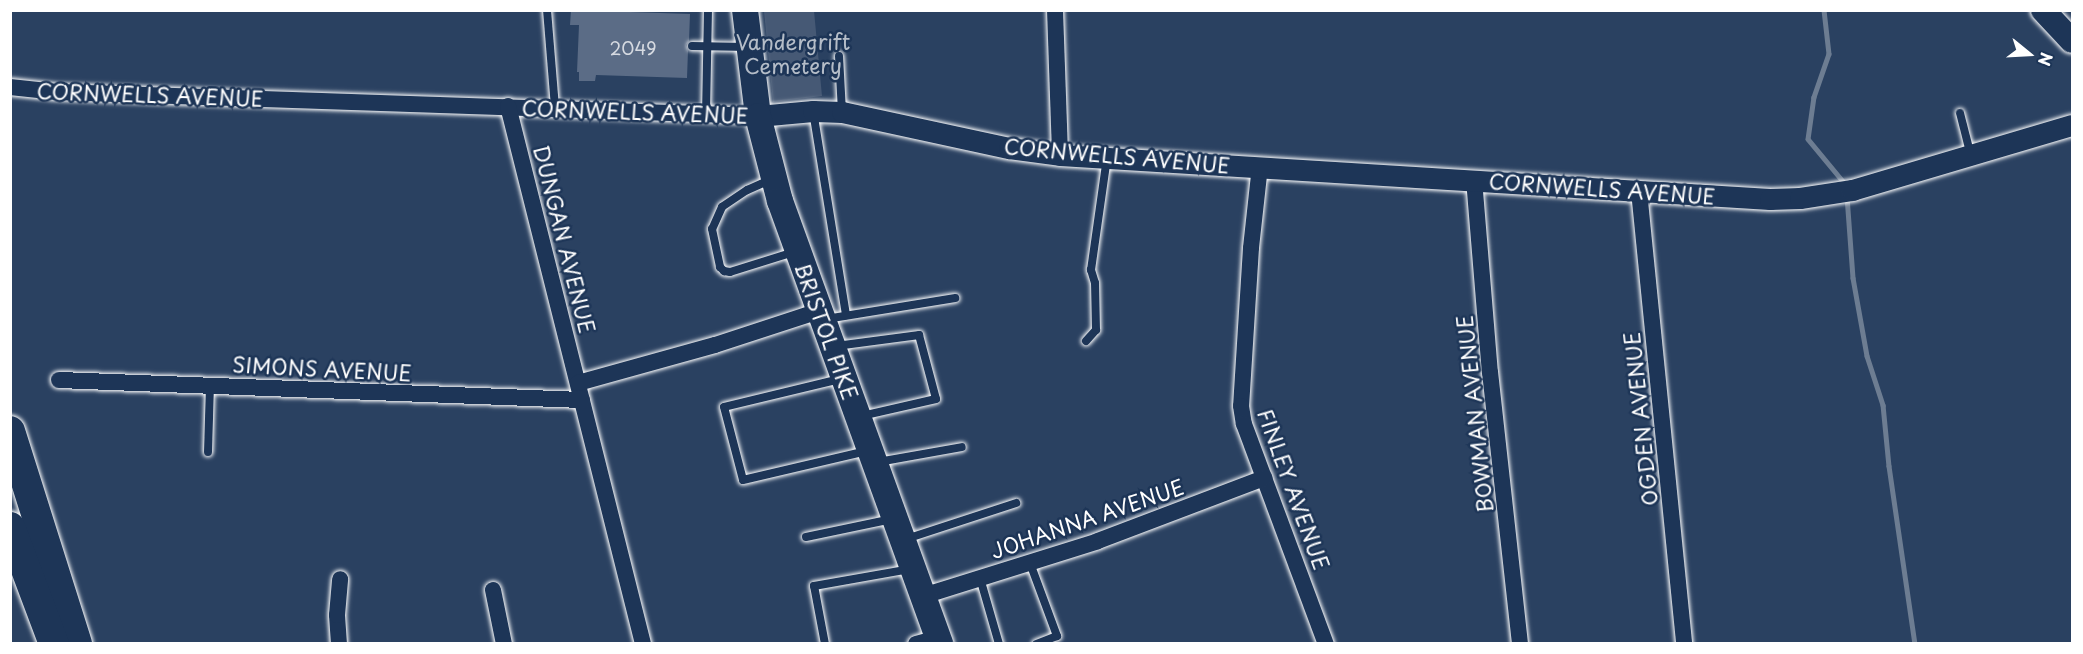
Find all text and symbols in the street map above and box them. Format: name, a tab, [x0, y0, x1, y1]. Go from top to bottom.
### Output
north arrow	[1999, 24, 2059, 84]
park label: Vandergrift Cemetery	[736, 28, 850, 78]
house number: 2049	[609, 37, 657, 59]
text: N	[2033, 50, 2059, 69]
street label: CORNWELLS AVENUE	[35, 77, 265, 111]
street label: CORNWELLS AVENUE	[520, 94, 750, 128]
street label: CORNWELLS AVENUE	[1002, 132, 1232, 178]
street label: DUNGAN AVENUE	[529, 142, 601, 336]
street label: CORNWELLS AVENUE	[1487, 167, 1717, 209]
street label: BRISTOL PIKE	[790, 258, 864, 404]
street label: BOWMAN AVENUE	[1451, 315, 1497, 513]
street label: OGDEN AVENUE	[1618, 332, 1662, 506]
street label: SIMONS AVENUE	[232, 351, 412, 385]
street label: FINLEY AVENUE	[1253, 405, 1335, 573]
street label: JOHANNA AVENUE	[986, 473, 1188, 563]

